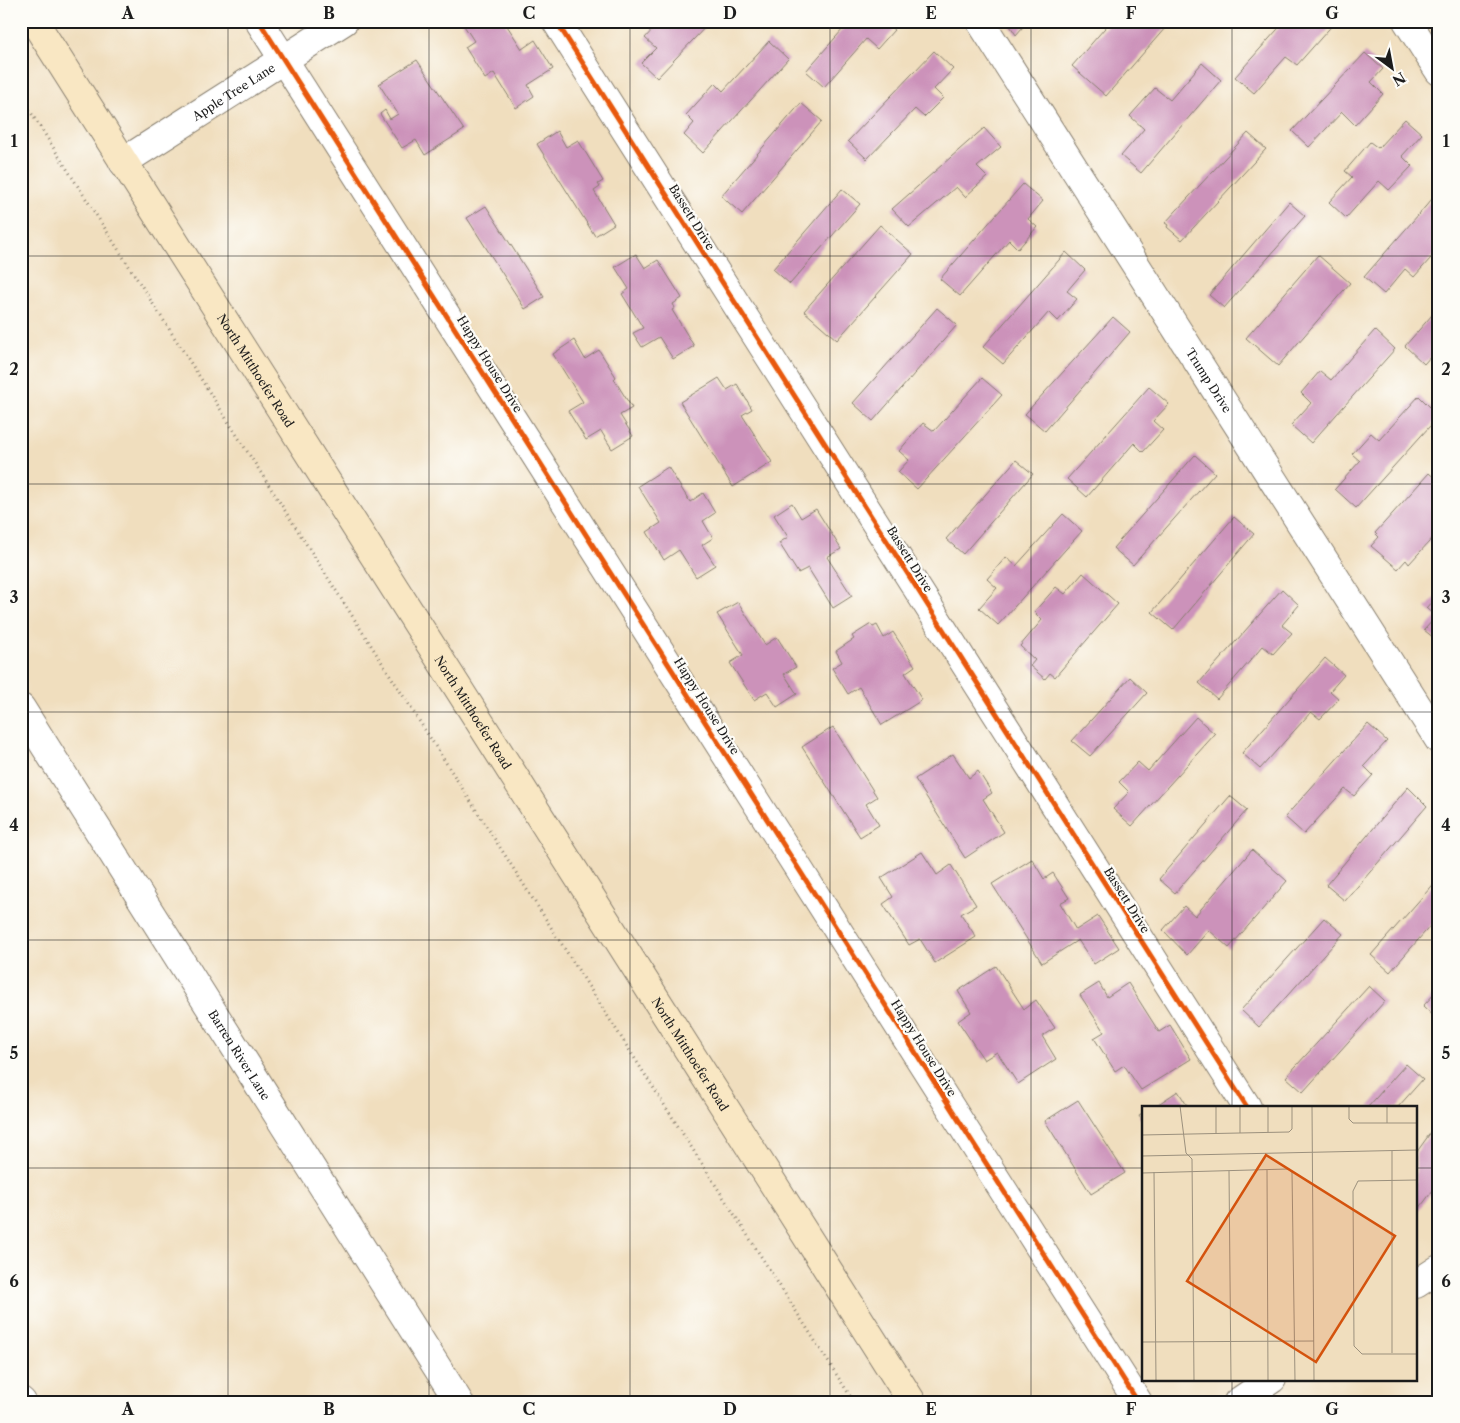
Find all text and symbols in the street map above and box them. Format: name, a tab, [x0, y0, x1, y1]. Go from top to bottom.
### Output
text: A	[121, 3, 135, 23]
text: B	[323, 3, 335, 23]
text: C	[523, 3, 535, 23]
text: D	[723, 3, 737, 23]
text: E	[925, 3, 937, 23]
text: F	[1126, 3, 1137, 23]
text: G	[1325, 3, 1339, 23]
north arrow	[1368, 42, 1418, 92]
street label: Apple Tree Lane	[188, 59, 278, 124]
text: N	[1389, 68, 1409, 90]
text: 1	[10, 131, 18, 151]
text: 1	[1442, 131, 1450, 151]
street label: Bassett Drive	[666, 181, 718, 253]
street label: North Mitthoefer Road	[215, 311, 298, 430]
street label: Happy House Drive	[454, 313, 526, 416]
street label: Trump Drive	[1183, 345, 1236, 415]
text: 2	[9, 359, 19, 379]
text: 2	[1441, 359, 1451, 379]
street label: Bassett Drive	[884, 523, 936, 595]
text: 3	[9, 587, 19, 607]
text: 3	[1441, 587, 1451, 607]
street label: North Mitthoefer Road	[432, 653, 515, 772]
street label: Happy House Drive	[671, 655, 743, 758]
text: 4	[9, 815, 19, 835]
text: 4	[1441, 815, 1451, 835]
street label: Bassett Drive	[1101, 864, 1153, 936]
street label: North Mitthoefer Road	[649, 994, 733, 1114]
street label: Happy House Drive	[888, 997, 960, 1100]
street label: Barren River Lane	[206, 1007, 274, 1103]
text: 5	[10, 1043, 19, 1063]
text: 5	[1442, 1043, 1451, 1063]
inset map	[1142, 1106, 1418, 1380]
text: 6	[9, 1271, 19, 1291]
text: 6	[1441, 1271, 1451, 1291]
text: A	[121, 1399, 135, 1419]
text: B	[323, 1399, 335, 1419]
text: C	[523, 1399, 535, 1419]
text: D	[723, 1399, 737, 1419]
text: E	[925, 1399, 937, 1419]
text: F	[1126, 1399, 1137, 1419]
text: G	[1325, 1399, 1339, 1419]

